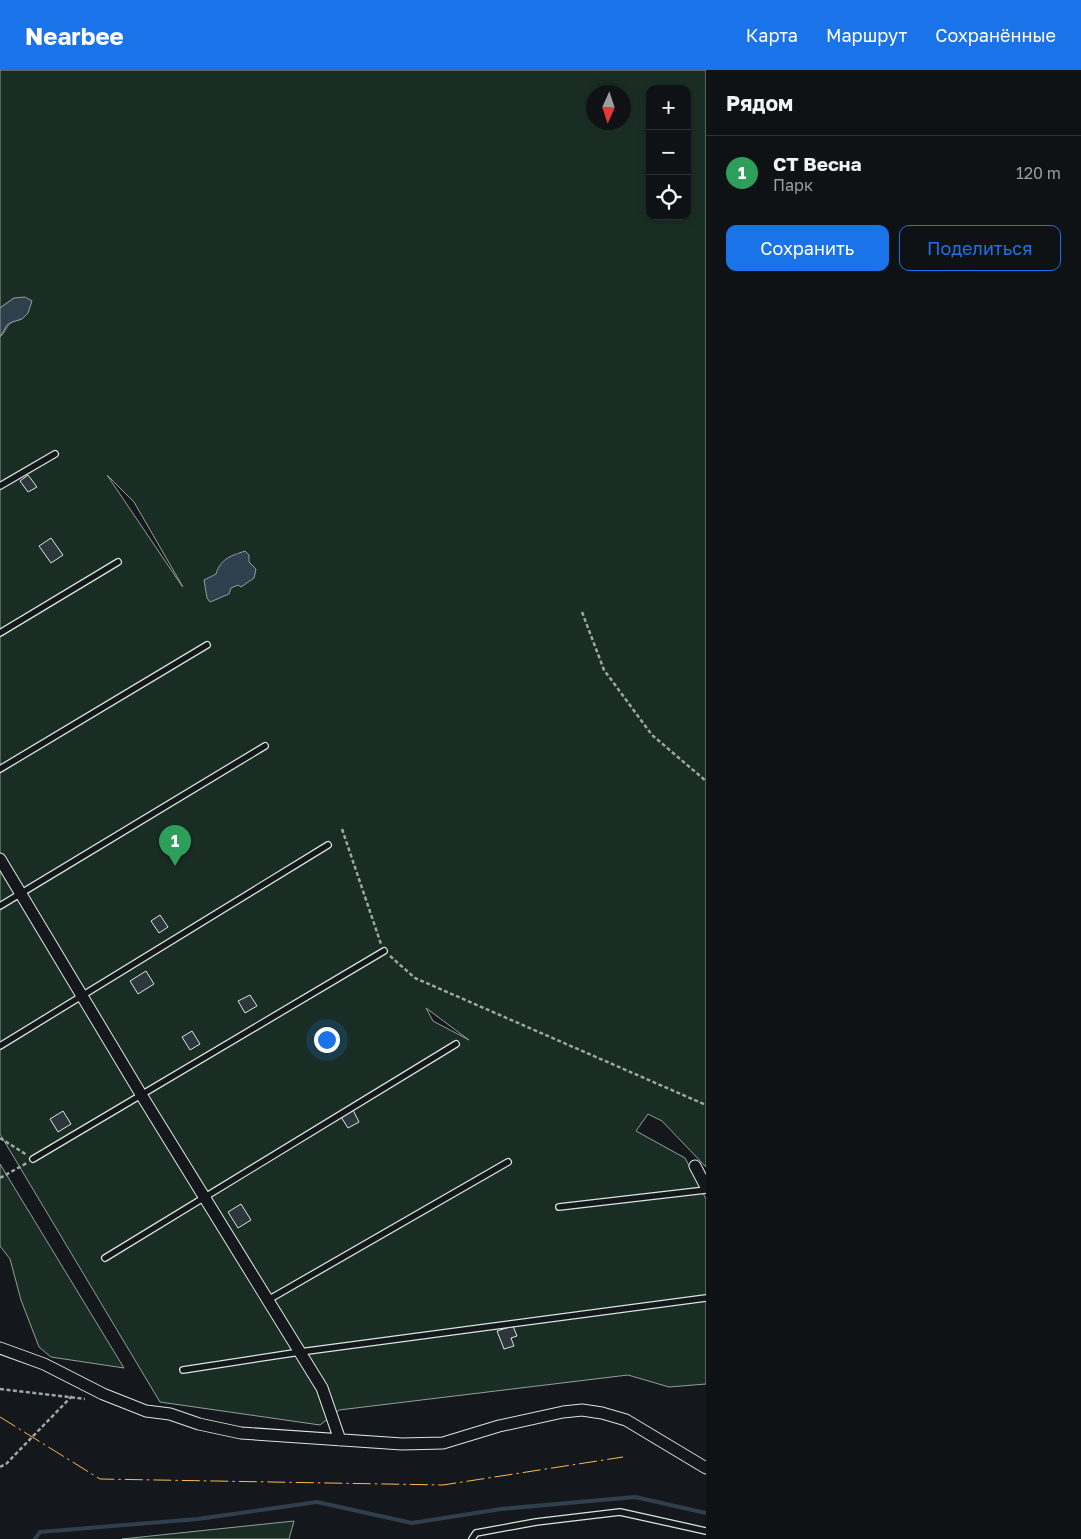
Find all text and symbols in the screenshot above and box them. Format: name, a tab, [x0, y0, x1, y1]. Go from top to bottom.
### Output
text: Nearbee	[25, 21, 124, 50]
text: Карта	[746, 24, 798, 46]
text: Маршрут	[826, 24, 907, 46]
text: Сохранённые	[935, 24, 1056, 46]
north arrow	[586, 85, 631, 130]
map controls	[646, 85, 691, 220]
button: +	[646, 85, 691, 130]
text: Рядом	[726, 90, 793, 116]
button: −	[646, 130, 691, 175]
text: СТ Весна	[773, 152, 861, 175]
text: 1	[738, 163, 746, 183]
text: 120 m	[1016, 163, 1061, 183]
button: locate	[646, 175, 691, 220]
text: Парк	[773, 175, 813, 195]
button: Сохранить	[726, 225, 889, 271]
button: Поделиться	[899, 225, 1061, 271]
pin: 1	[159, 825, 191, 866]
your location	[314, 1027, 340, 1053]

